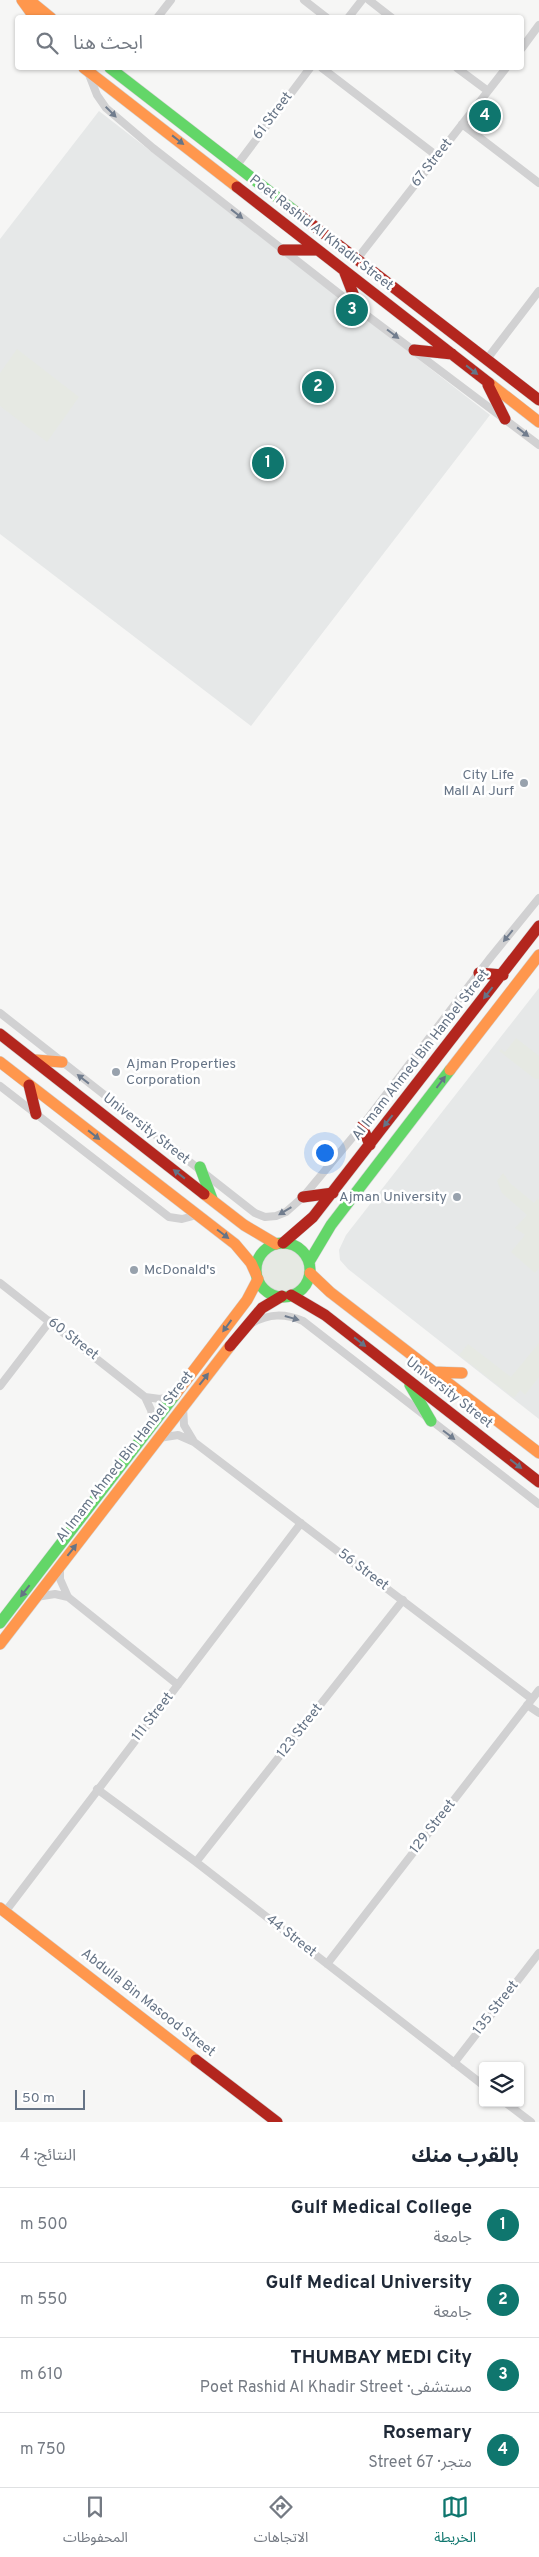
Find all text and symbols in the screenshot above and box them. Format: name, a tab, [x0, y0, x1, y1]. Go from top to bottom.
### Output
search box	[15, 15, 524, 70]
icon: search	[33, 29, 61, 57]
text: ابحث هنا	[73, 32, 143, 56]
street label: 61 Street	[250, 89, 296, 143]
pin: 4	[469, 97, 501, 135]
one-way arrow	[104, 106, 116, 118]
one-way arrow	[171, 135, 184, 146]
street label: 67 Street	[408, 135, 456, 191]
street label: Poet Rashid Al Khadir Street	[246, 172, 396, 294]
one-way arrow	[230, 208, 243, 219]
pin: 3	[336, 291, 368, 329]
one-way arrow	[386, 329, 399, 340]
one-way arrow	[465, 364, 478, 375]
pin: 2	[302, 368, 334, 406]
one-way arrow	[516, 427, 529, 438]
pin: 1	[252, 444, 284, 482]
place label: City Life Mall Al Jurf	[443, 767, 514, 800]
marker: City Life Mall Al Jurf	[518, 777, 530, 789]
one-way arrow	[503, 929, 514, 942]
street label: Al Imam Ahmed Bin Hanbel Street	[349, 966, 493, 1144]
one-way arrow	[483, 986, 494, 999]
place label: Ajman Properties Corporation	[126, 1056, 236, 1089]
marker: Ajman Properties Corporation	[110, 1066, 122, 1078]
one-way arrow	[76, 1074, 90, 1084]
one-way arrow	[436, 1075, 446, 1089]
street label: University Street	[99, 1090, 193, 1168]
one-way arrow	[383, 1114, 394, 1127]
one-way arrow	[87, 1130, 101, 1140]
your location	[312, 1140, 338, 1166]
one-way arrow	[173, 1169, 186, 1180]
place label: Ajman University	[339, 1189, 447, 1206]
marker: Ajman University	[451, 1191, 463, 1203]
one-way arrow	[278, 1207, 292, 1216]
one-way arrow	[216, 1229, 230, 1239]
place label: McDonald's	[144, 1262, 216, 1279]
marker: McDonald's	[128, 1264, 140, 1276]
street label: 60 Street	[44, 1314, 102, 1364]
one-way arrow	[284, 1314, 299, 1322]
one-way arrow	[222, 1319, 232, 1333]
one-way arrow	[353, 1337, 366, 1348]
street label: University Street	[402, 1354, 496, 1432]
street label: Al Imam Ahmed Bin Hanbel Street	[53, 1368, 197, 1546]
one-way arrow	[198, 1373, 209, 1386]
one-way arrow	[442, 1430, 455, 1441]
one-way arrow	[509, 1458, 522, 1469]
one-way arrow	[67, 1544, 78, 1557]
street label: 56 Street	[334, 1545, 392, 1595]
one-way arrow	[20, 1584, 30, 1598]
street label: 111 Street	[129, 1689, 177, 1745]
street label: 123 Street	[274, 1701, 326, 1761]
street label: 129 Street	[407, 1797, 459, 1857]
street label: 44 Street	[262, 1911, 320, 1961]
street label: Abdulla Bin Masood Street	[77, 1945, 219, 2061]
street label: 135 Street	[470, 1977, 522, 2039]
map controls	[479, 2062, 524, 2107]
button: layers	[479, 2062, 524, 2107]
scale bar	[15, 2087, 85, 2110]
text: 50 m	[22, 2090, 55, 2107]
text: بالقرب منك	[411, 2143, 519, 2170]
text: النتائج: 4	[20, 2146, 76, 2166]
text: Gulf Medical College	[291, 2196, 472, 2220]
text: 500 m	[20, 2215, 68, 2235]
text: 1	[500, 2215, 506, 2235]
text: جامعة	[433, 2228, 472, 2248]
text: Gulf Medical University	[265, 2271, 472, 2295]
text: 550 m	[20, 2290, 67, 2310]
text: 2	[498, 2290, 508, 2310]
text: جامعة	[433, 2303, 472, 2323]
text: THUMBAY MEDI City	[290, 2346, 472, 2370]
text: 610 m	[20, 2365, 63, 2385]
text: 3	[498, 2365, 508, 2385]
text: مستشفى · Poet Rashid Al Khadir Street	[200, 2378, 472, 2398]
text: Rosemary	[383, 2421, 472, 2445]
text: 750 m	[20, 2440, 66, 2460]
text: 4	[498, 2440, 508, 2460]
text: متجر · 67 Street	[368, 2453, 472, 2473]
tab: المحفوظات	[63, 2493, 128, 2552]
tab: الاتجاهات	[254, 2493, 308, 2552]
tab: الخريطة	[434, 2493, 476, 2552]

